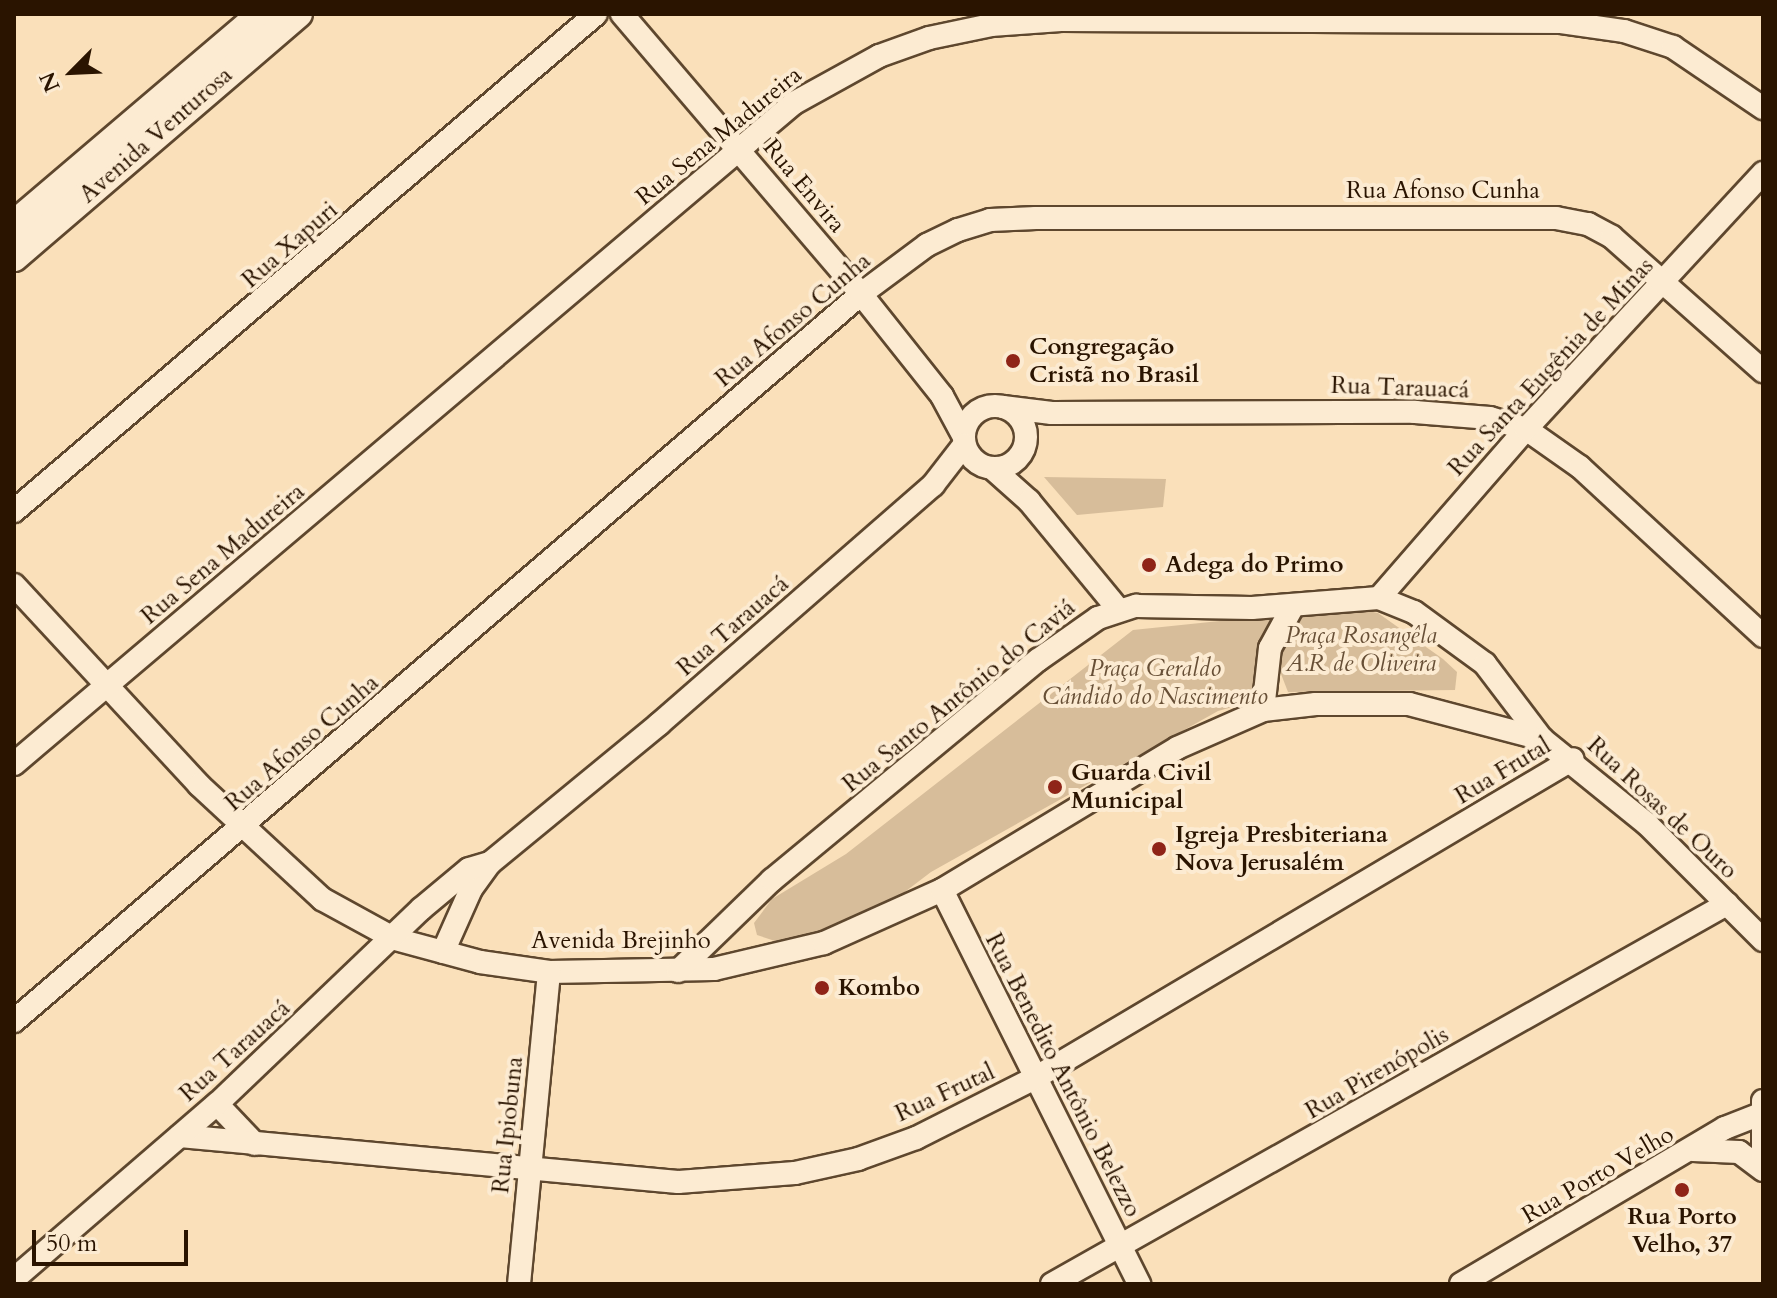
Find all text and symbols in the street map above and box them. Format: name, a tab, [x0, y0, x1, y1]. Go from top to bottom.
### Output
north arrow	[32, 32, 112, 112]
street label: Rua Sena Madureira	[630, 60, 808, 212]
street label: Avenida Venturosa	[74, 61, 238, 209]
text: N	[32, 67, 68, 97]
street label: Rua Envira	[757, 133, 851, 239]
street label: Rua Afonso Cunha	[1346, 177, 1540, 205]
street label: Rua Xapuri	[236, 196, 344, 294]
street label: Rua Afonso Cunha	[710, 247, 876, 393]
street label: Rua Santa Eugênia de Minas	[1442, 252, 1660, 482]
place label: Congregação Cristã no Brasil	[1029, 333, 1199, 389]
marker: Congregação Cristã no Brasil	[1004, 352, 1022, 370]
street label: Rua Tarauacá	[1330, 371, 1470, 405]
street label: Rua Sena Madureira	[135, 477, 311, 631]
place label: Adega do Primo	[1165, 551, 1343, 579]
marker: Adega do Primo	[1140, 556, 1158, 574]
street label: Rua Tarauacá	[671, 570, 795, 682]
street label: Rua Santo Antônio do Caviá	[837, 593, 1081, 799]
park label: Praça Rosangêla A.R de Oliveira	[1285, 622, 1437, 678]
park label: Praça Geraldo Cândido do Nascimento	[1042, 655, 1268, 711]
street label: Rua Afonso Cunha	[219, 669, 385, 817]
street label: Rua Frutal	[1450, 731, 1556, 811]
street label: Rua Rosas de Ouro	[1581, 731, 1743, 885]
place label: Guarda Civil Municipal	[1071, 759, 1211, 815]
marker: Guarda Civil Municipal	[1046, 778, 1064, 796]
place label: Igreja Presbiteriana Nova Jerusalém	[1175, 821, 1388, 877]
marker: Igreja Presbiteriana Nova Jerusalém	[1150, 840, 1168, 858]
street label: Avenida Brejinho	[531, 927, 711, 955]
street label: Rua Benedito Antônio Belezzo	[979, 928, 1147, 1222]
place label: Kombo	[838, 974, 920, 1002]
marker: Kombo	[813, 979, 831, 997]
street label: Rua Tarauacá	[174, 994, 296, 1108]
street label: Rua Pirenópolis	[1300, 1020, 1454, 1126]
street label: Rua Ipiobuna	[486, 1055, 530, 1195]
street label: Rua Frutal	[891, 1057, 999, 1129]
street label: Rua Porto Velho	[1517, 1120, 1679, 1230]
marker: Rua Porto Velho, 37	[1673, 1181, 1691, 1199]
place label: Rua Porto Velho, 37	[1627, 1203, 1737, 1259]
scale bar	[36, 1214, 192, 1264]
text: 50 m	[46, 1227, 97, 1260]

